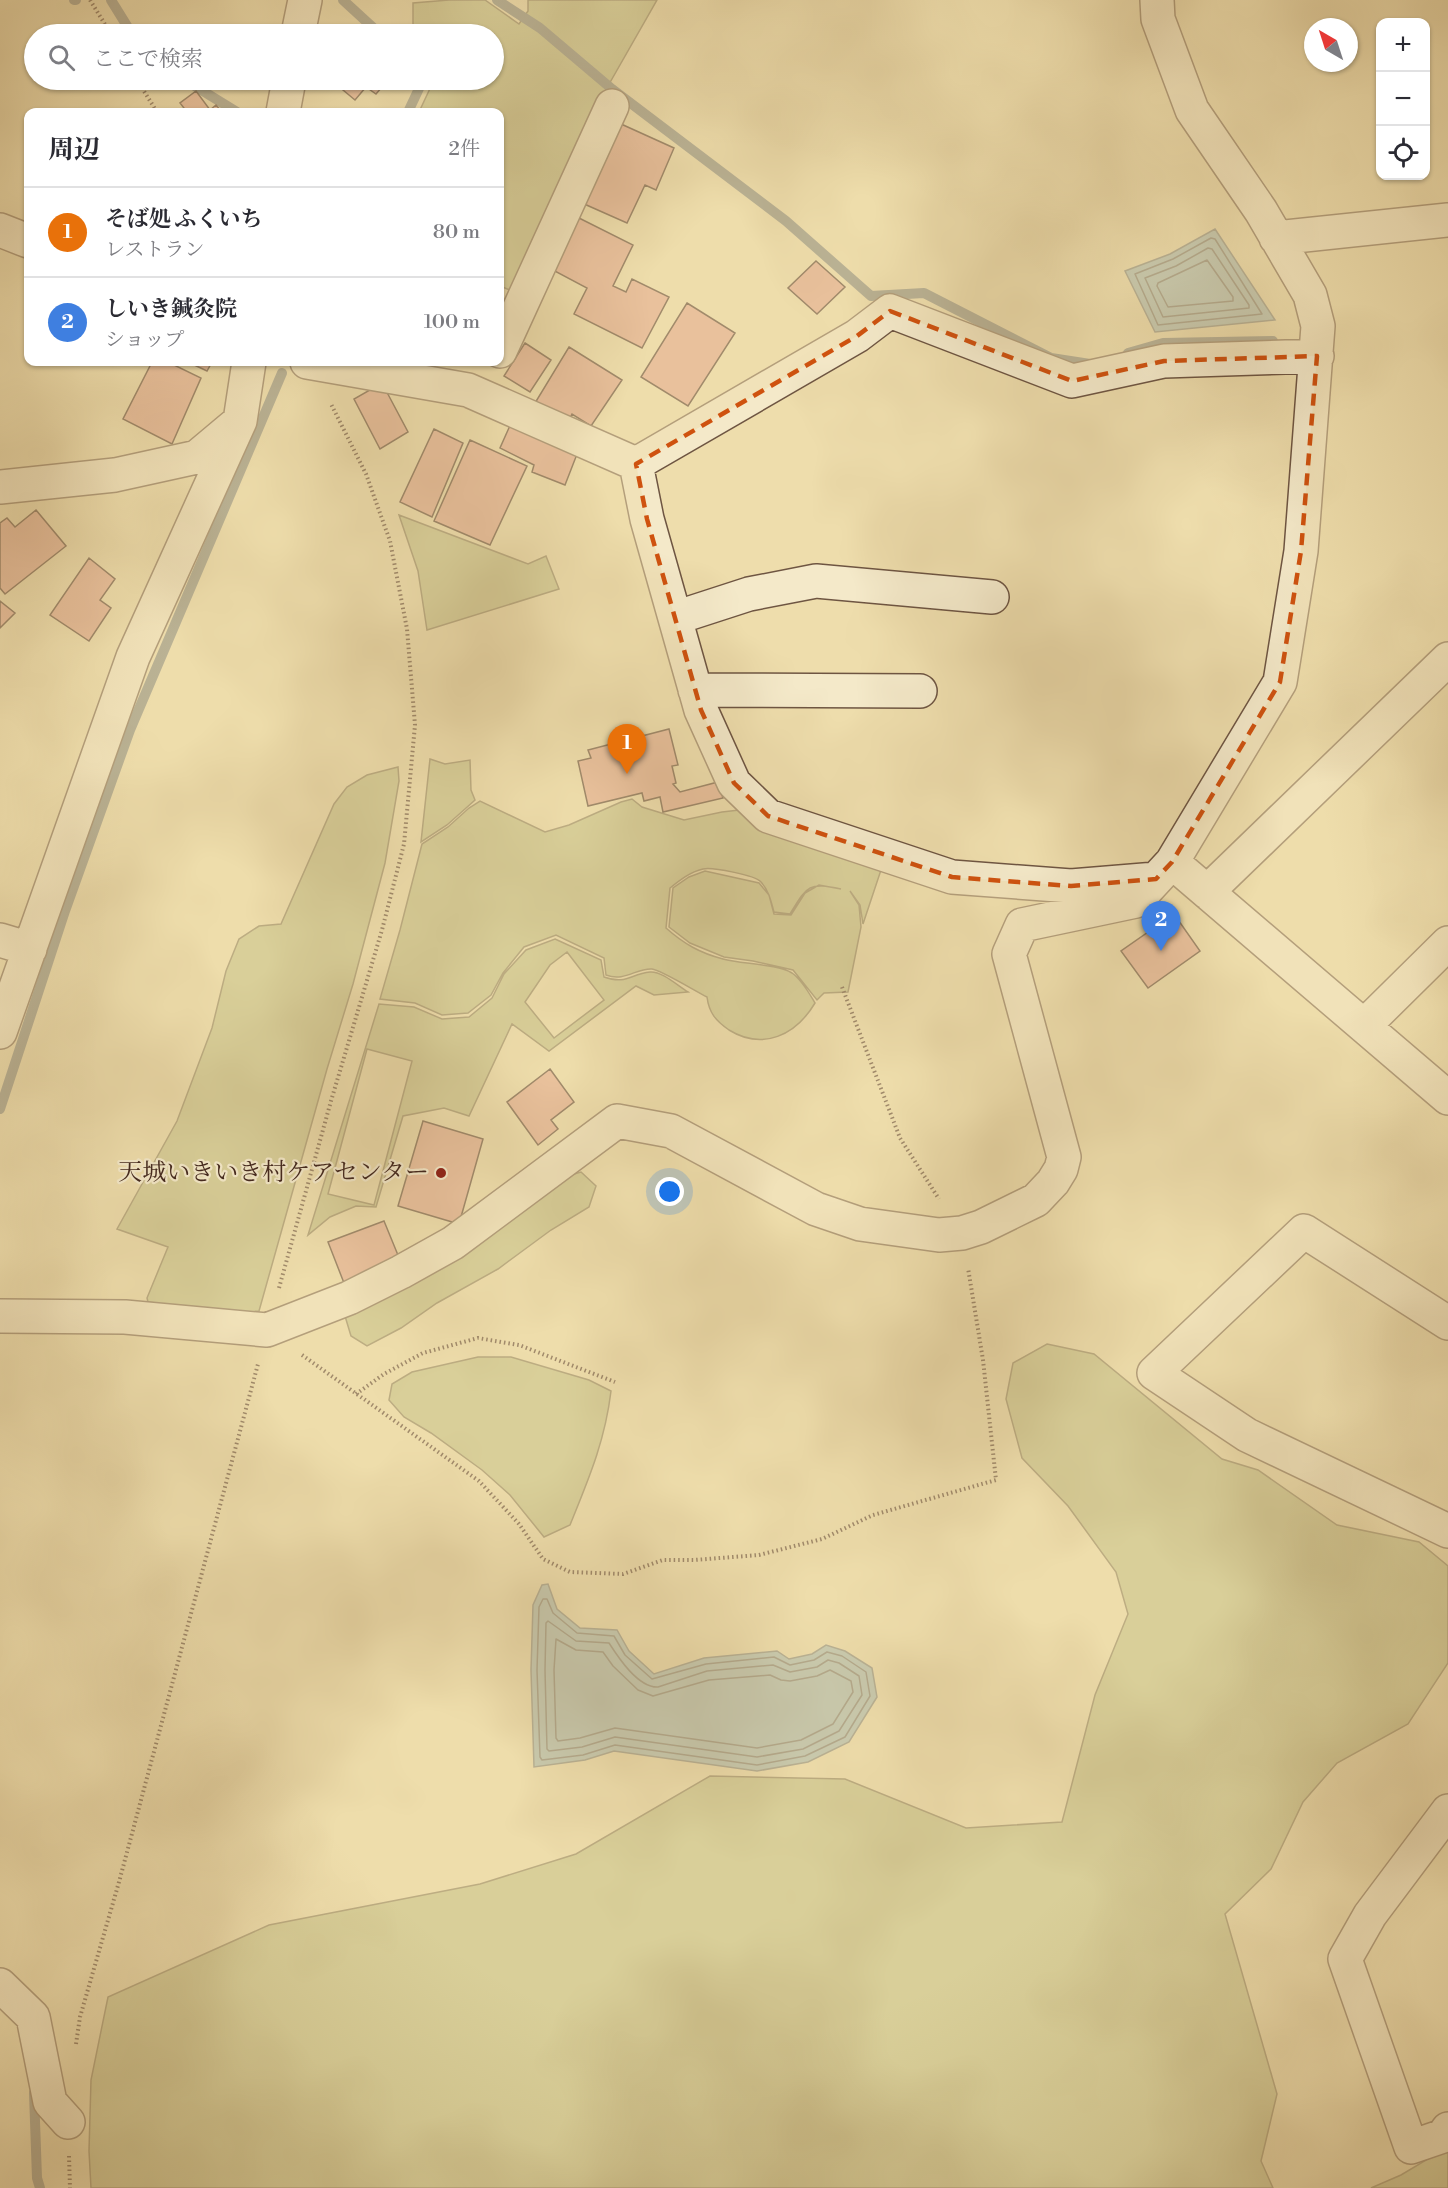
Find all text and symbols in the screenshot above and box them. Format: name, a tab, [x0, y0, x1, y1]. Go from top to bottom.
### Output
north arrow	[1304, 18, 1358, 72]
map controls	[1376, 18, 1430, 180]
button: +	[1376, 18, 1430, 72]
search box	[24, 24, 504, 90]
icon: search	[45, 41, 78, 74]
text: ここで検索	[93, 46, 203, 73]
button: −	[1376, 72, 1430, 126]
button: locate	[1376, 126, 1430, 180]
text: 周辺	[48, 134, 100, 166]
text: 2件	[449, 137, 480, 162]
text: そば処 ふくいち	[105, 206, 263, 233]
text: 1	[63, 220, 72, 245]
text: 80 m	[433, 220, 480, 245]
text: レストラン	[105, 238, 204, 263]
text: しいき鍼灸院	[105, 296, 237, 323]
text: 2	[61, 310, 74, 335]
text: 100 m	[424, 310, 480, 335]
text: ショップ	[105, 328, 185, 353]
pin: 1	[608, 724, 646, 774]
pin: 2	[1142, 902, 1180, 951]
place label: 天城いきいき村ケアセンター	[118, 1158, 429, 1188]
marker: 天城いきいき村ケアセンター	[434, 1166, 448, 1180]
your location	[655, 1177, 684, 1206]

